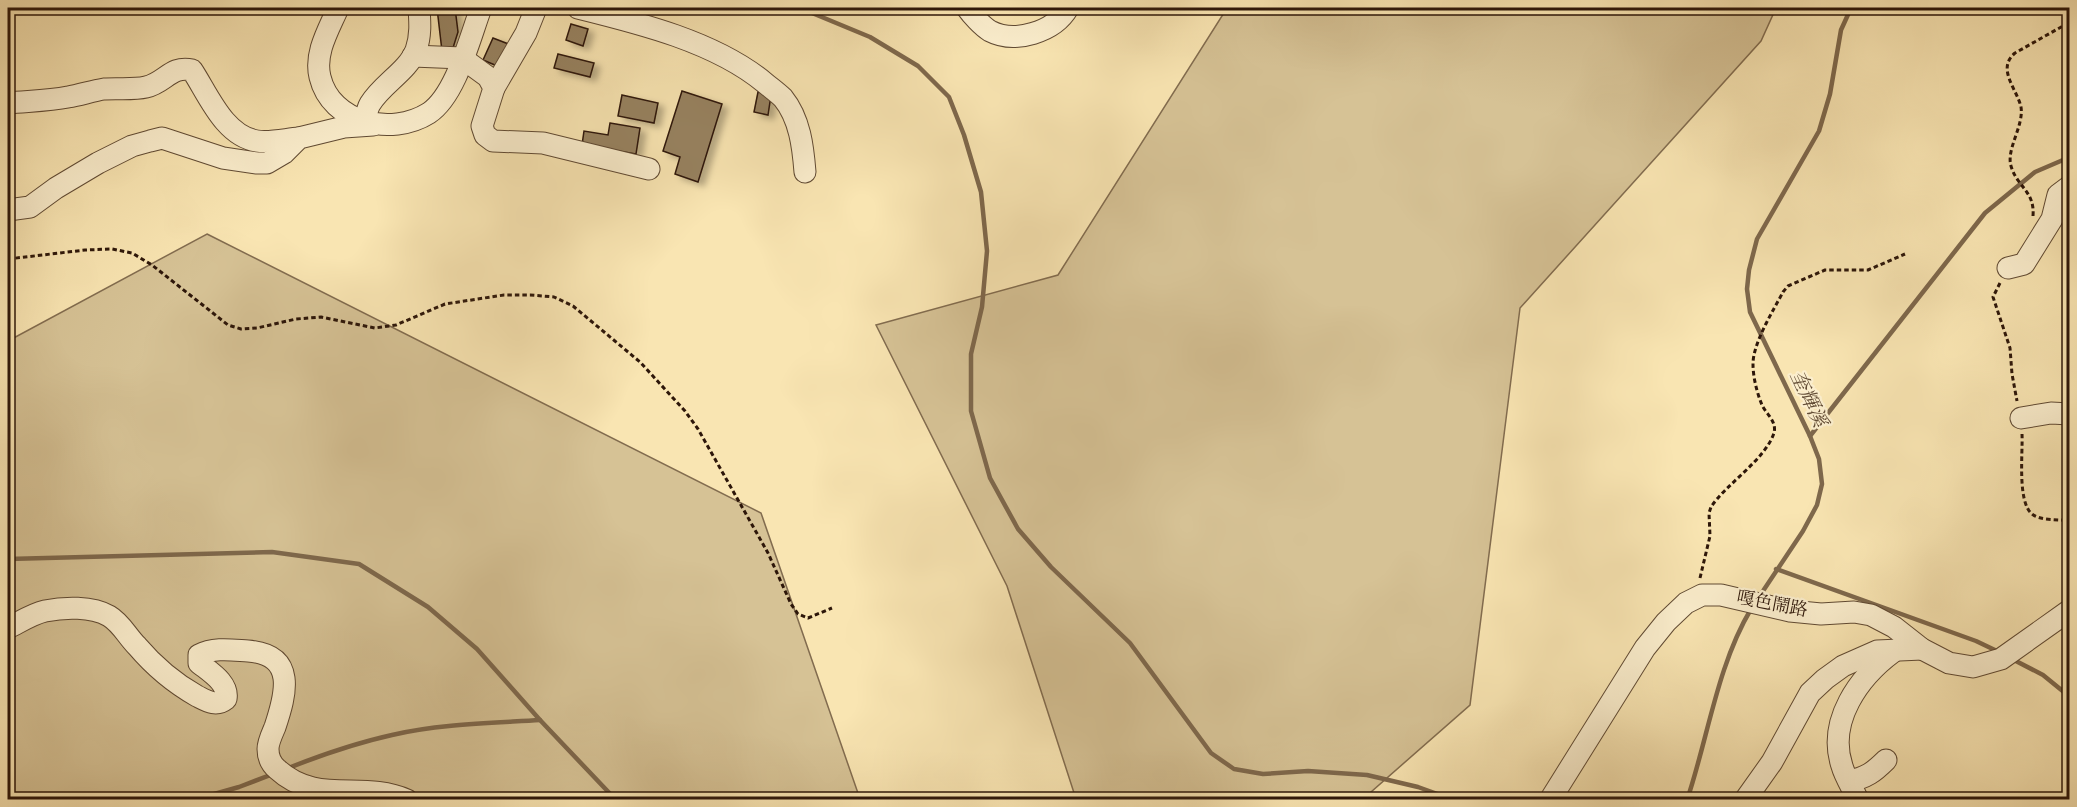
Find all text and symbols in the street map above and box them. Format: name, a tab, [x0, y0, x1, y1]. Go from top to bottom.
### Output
water label: 奎輝溪	[1784, 367, 1833, 433]
street label: 嘎色鬧路	[1734, 587, 1810, 623]

